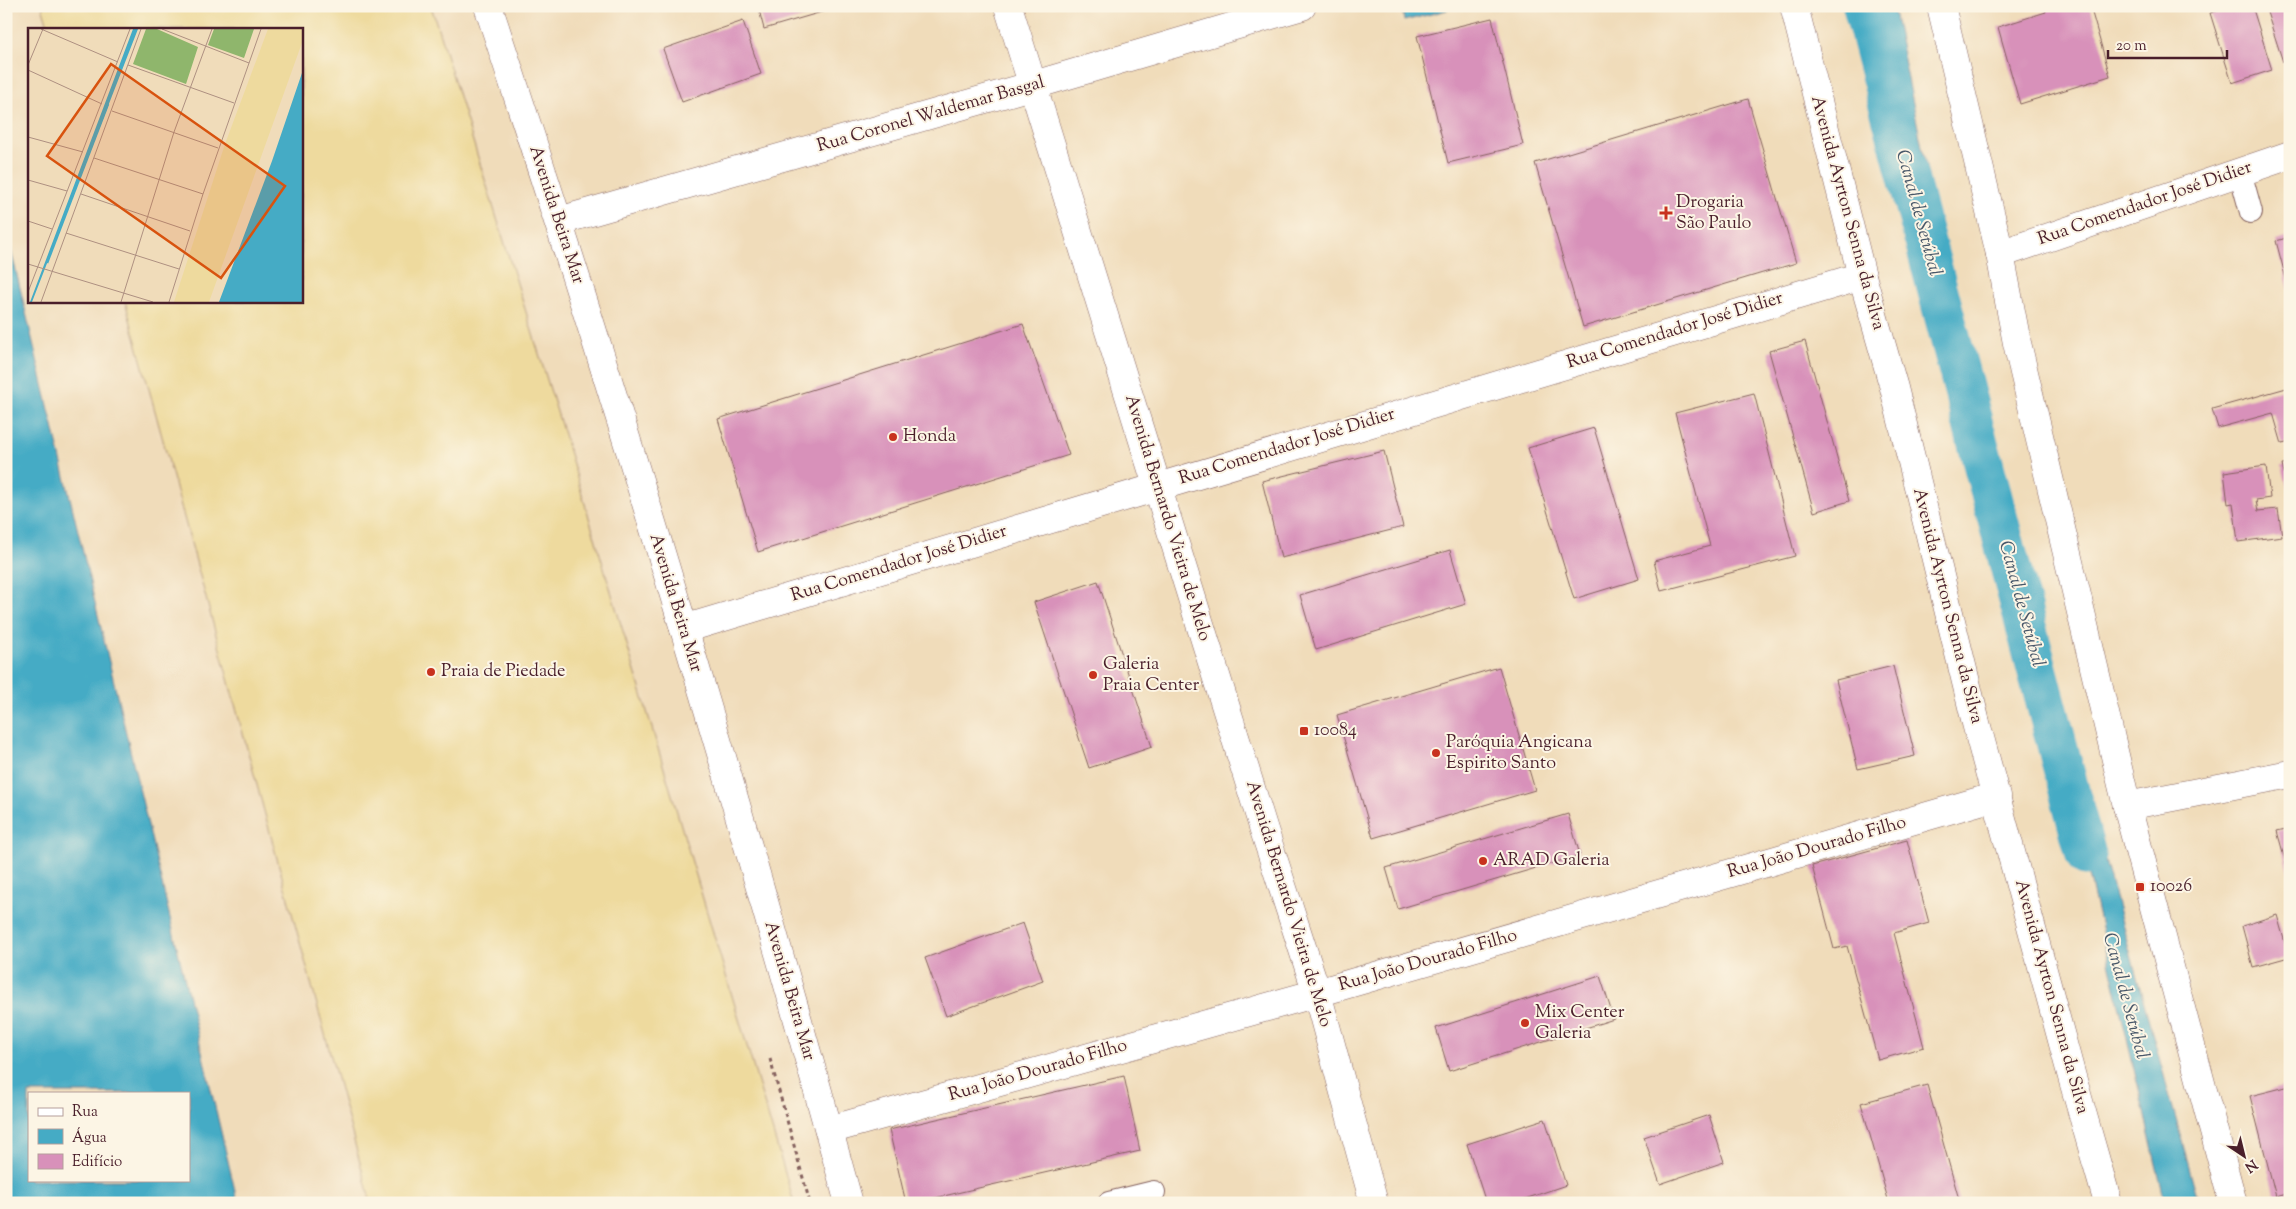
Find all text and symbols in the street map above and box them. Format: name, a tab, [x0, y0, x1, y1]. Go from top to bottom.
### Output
inset map	[28, 28, 302, 302]
scale bar	[2108, 28, 2227, 60]
text: 20 m	[2116, 36, 2147, 57]
street label: Rua Coronel Waldemar Basgal	[814, 70, 1048, 160]
street label: Avenida Ayrton Senna da Silva	[1803, 93, 1891, 333]
street label: Avenida Beira Mar	[521, 143, 591, 288]
water label: Canal de Setúbal	[1888, 147, 1948, 279]
street label: Rua Comendador José Didier	[2034, 155, 2256, 253]
place label: Drogaria São Paulo	[1676, 190, 1752, 237]
marker: Drogaria São Paulo	[1660, 207, 1672, 219]
street label: Rua Comendador José Didier	[1564, 286, 1787, 376]
street label: Avenida Bernardo Vieira de Melo	[1117, 391, 1217, 645]
street label: Rua Comendador José Didier	[1176, 402, 1399, 492]
place label: Honda	[903, 424, 956, 450]
marker: Honda	[887, 431, 899, 443]
street label: Avenida Ayrton Senna da Silva	[1905, 485, 1989, 727]
street label: Rua Comendador José Didier	[788, 519, 1011, 609]
street label: Avenida Beira Mar	[642, 530, 709, 676]
water label: Canal de Setúbal	[1991, 538, 2051, 670]
place label: Galeria Praia Center	[1103, 652, 1200, 699]
place label: Praia de Piedade	[441, 659, 565, 685]
marker: Praia de Piedade	[425, 666, 437, 678]
marker: Galeria Praia Center	[1087, 669, 1099, 681]
place label: 10084	[1314, 718, 1357, 744]
marker: 10084	[1298, 725, 1310, 737]
place label: Paróquia Angicana Espirito Santo	[1446, 730, 1592, 777]
marker: Paróquia Angicana Espirito Santo	[1430, 747, 1442, 759]
street label: Avenida Bernardo Vieira de Melo	[1238, 777, 1338, 1031]
street label: Rua João Dourado Filho	[1725, 810, 1909, 886]
place label: ARAD Galeria	[1493, 848, 1610, 874]
marker: ARAD Galeria	[1477, 855, 1489, 867]
place label: 10026	[2150, 874, 2192, 900]
street label: Avenida Ayrton Senna da Silva	[2007, 877, 2095, 1117]
marker: 10026	[2134, 881, 2146, 893]
street label: Avenida Beira Mar	[757, 918, 821, 1064]
street label: Rua João Dourado Filho	[1336, 923, 1520, 999]
water label: Canal de Setúbal	[2095, 930, 2155, 1062]
place label: Mix Center Galeria	[1535, 1000, 1625, 1047]
marker: Mix Center Galeria	[1519, 1017, 1531, 1029]
street label: Rua João Dourado Filho	[946, 1033, 1130, 1109]
legend	[28, 1092, 190, 1182]
text: Rua	[72, 1102, 98, 1123]
text: Água	[72, 1127, 107, 1149]
north arrow	[2218, 1132, 2268, 1182]
text: Edifício	[72, 1152, 122, 1173]
text: N	[2240, 1154, 2261, 1176]

